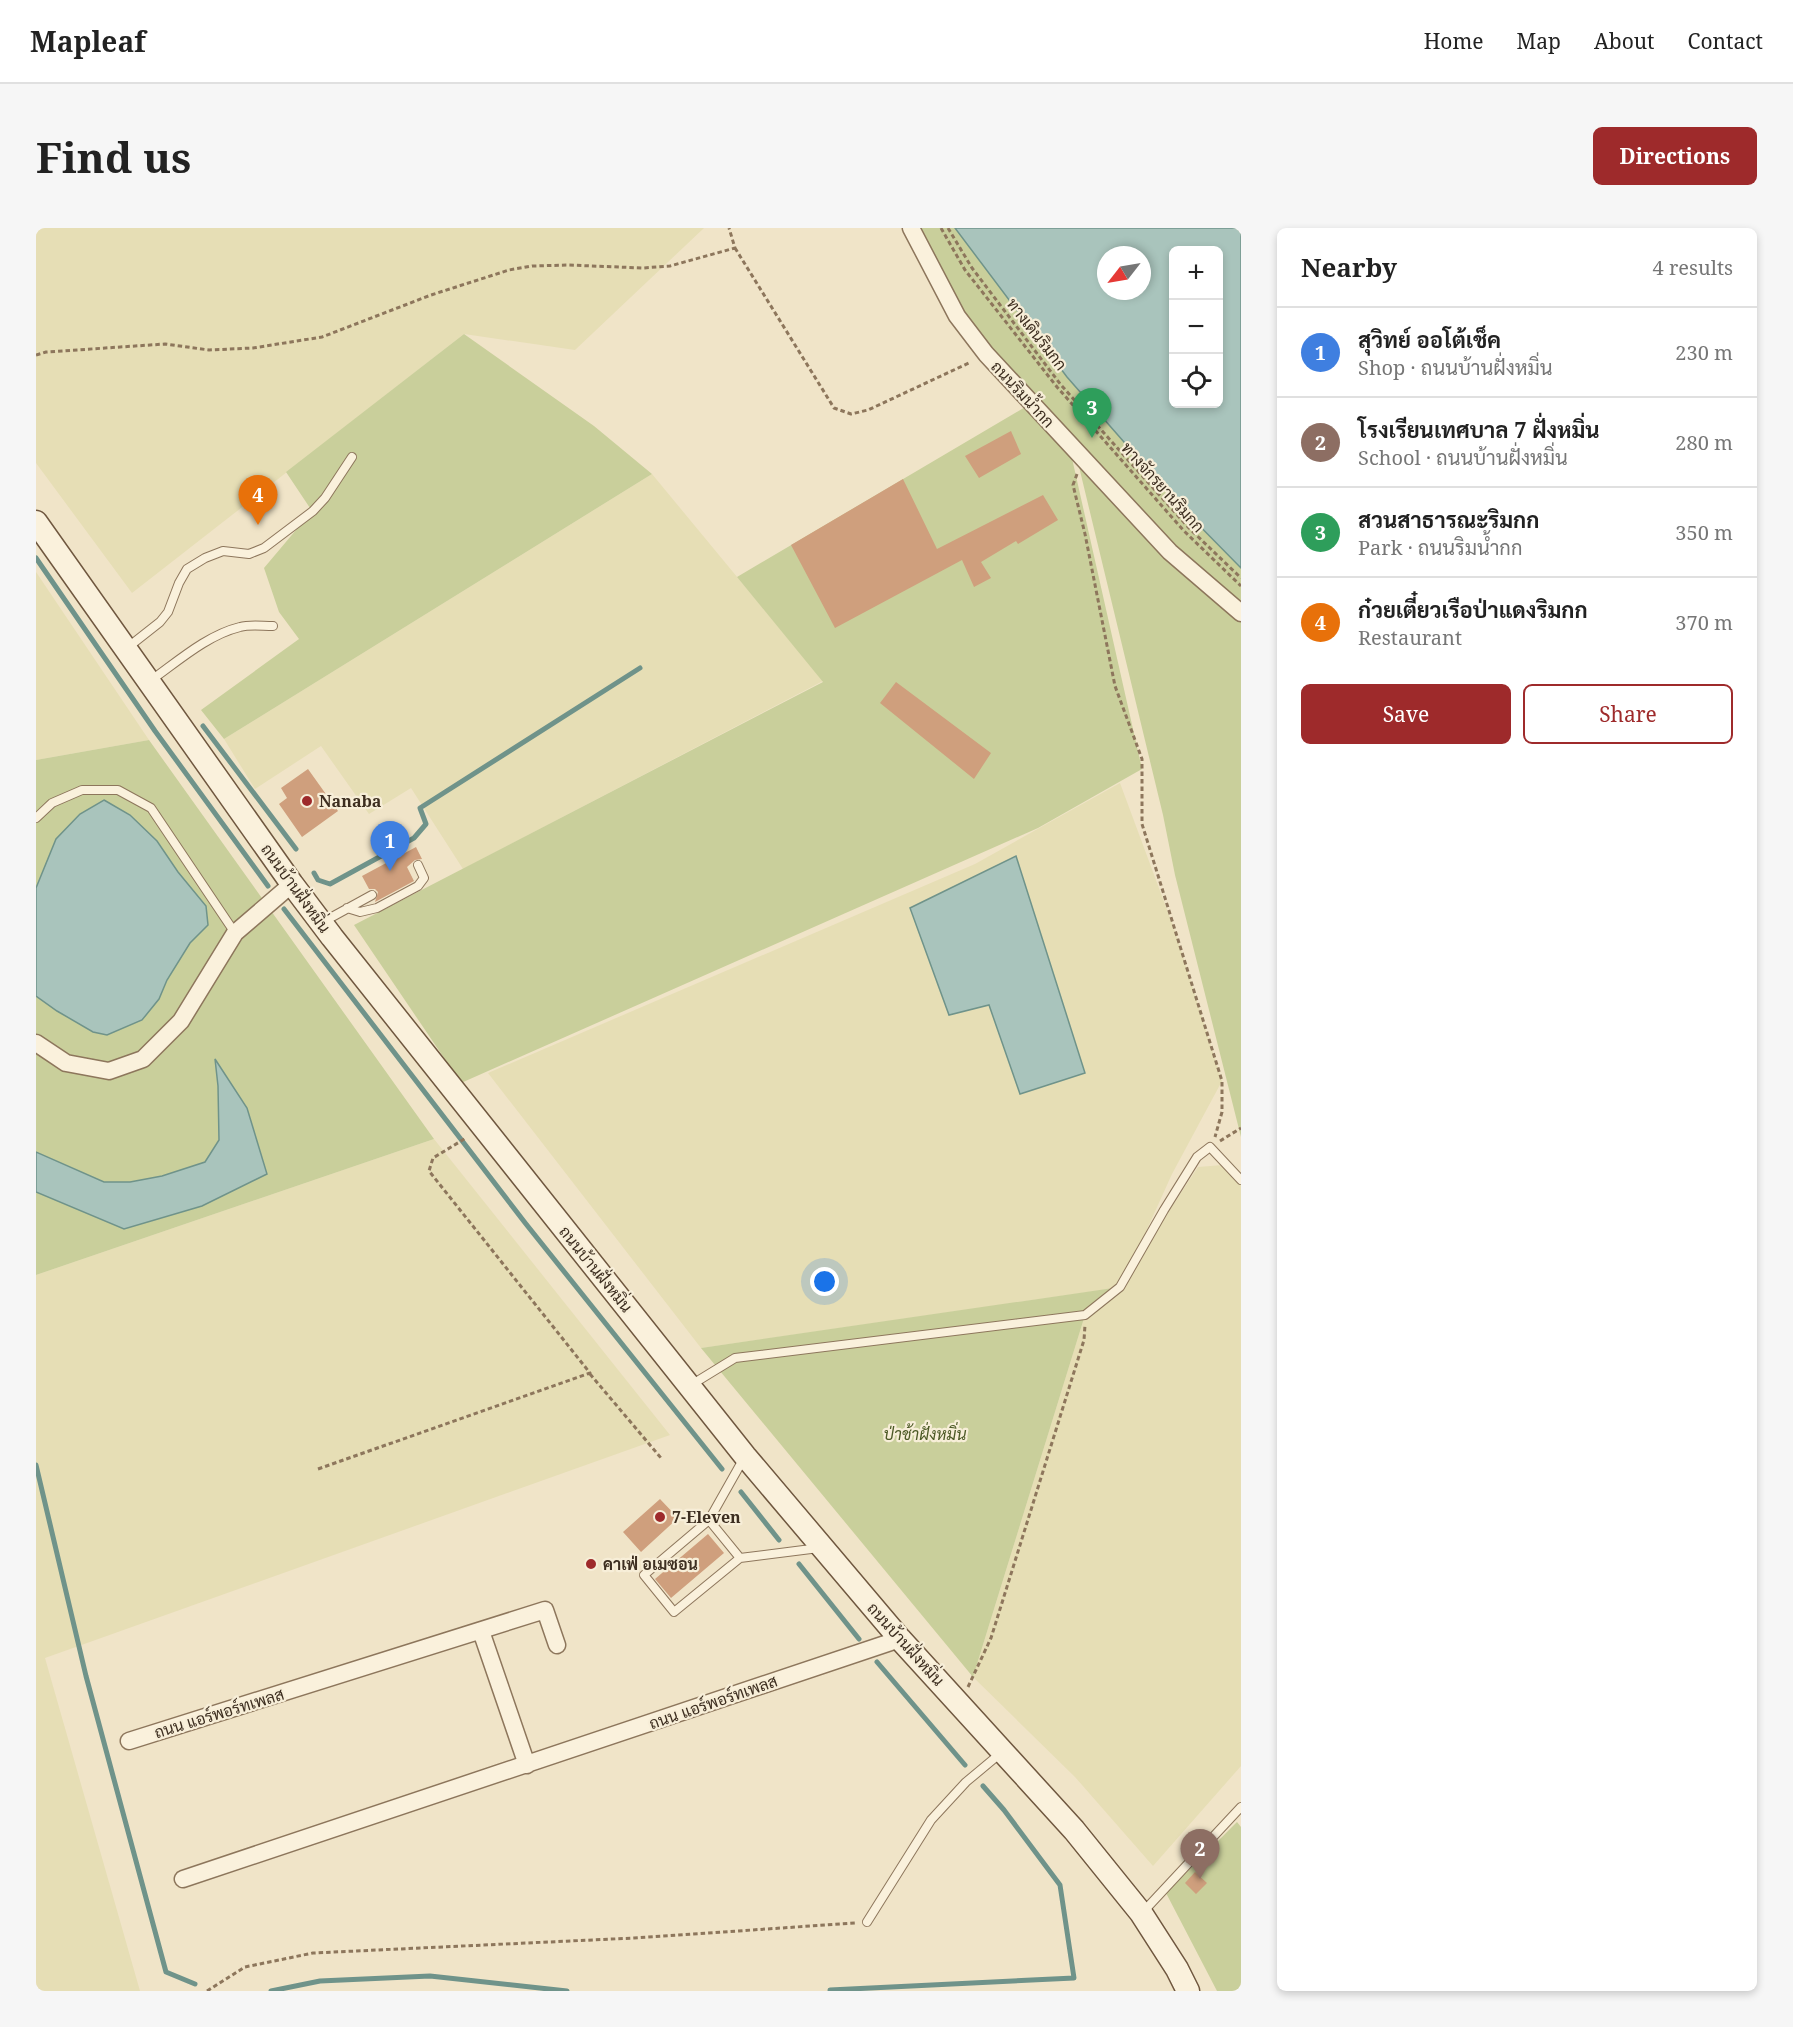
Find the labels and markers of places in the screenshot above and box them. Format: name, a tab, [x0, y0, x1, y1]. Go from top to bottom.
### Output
pin: 3	[1072, 388, 1112, 438]
pin: 4	[238, 476, 278, 525]
place label: Nanaba	[319, 790, 382, 812]
marker: Nanaba	[300, 794, 314, 808]
pin: 1	[370, 822, 410, 871]
place label: 7-Eleven	[672, 1506, 741, 1528]
marker: 7-Eleven	[653, 1510, 667, 1524]
place label: คาเฟ่ อเมซอน	[603, 1553, 698, 1575]
marker: คาเฟ่ อเมซอน	[584, 1557, 598, 1571]
pin: 2	[1180, 1830, 1220, 1879]

